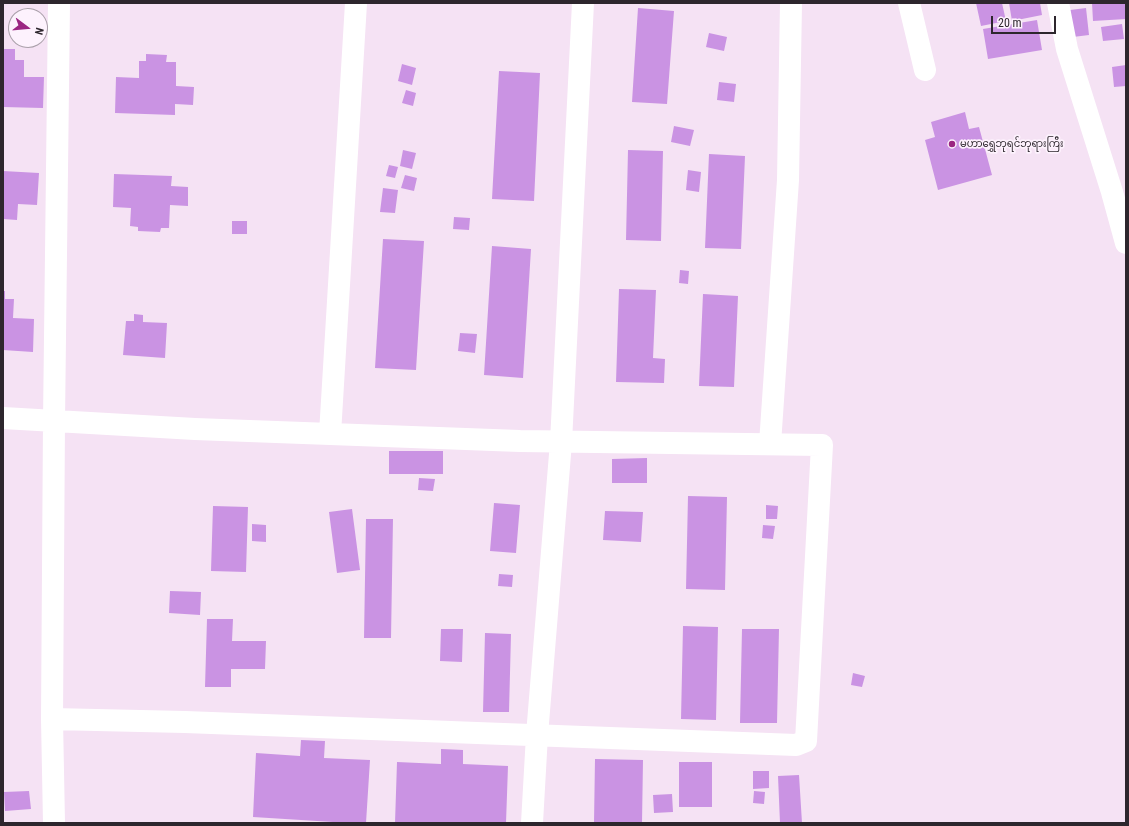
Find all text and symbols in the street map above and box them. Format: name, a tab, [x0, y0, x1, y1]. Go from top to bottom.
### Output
north arrow	[8, 8, 48, 48]
scale bar	[993, 8, 1058, 34]
text: 20 m	[998, 16, 1022, 30]
text: N	[32, 26, 46, 36]
place label: မဟာရွှေဘုရင်ဘုရားကြီး	[960, 138, 1063, 150]
marker: မဟာရွှေဘုရင်ဘုရားကြီး	[947, 139, 957, 149]

